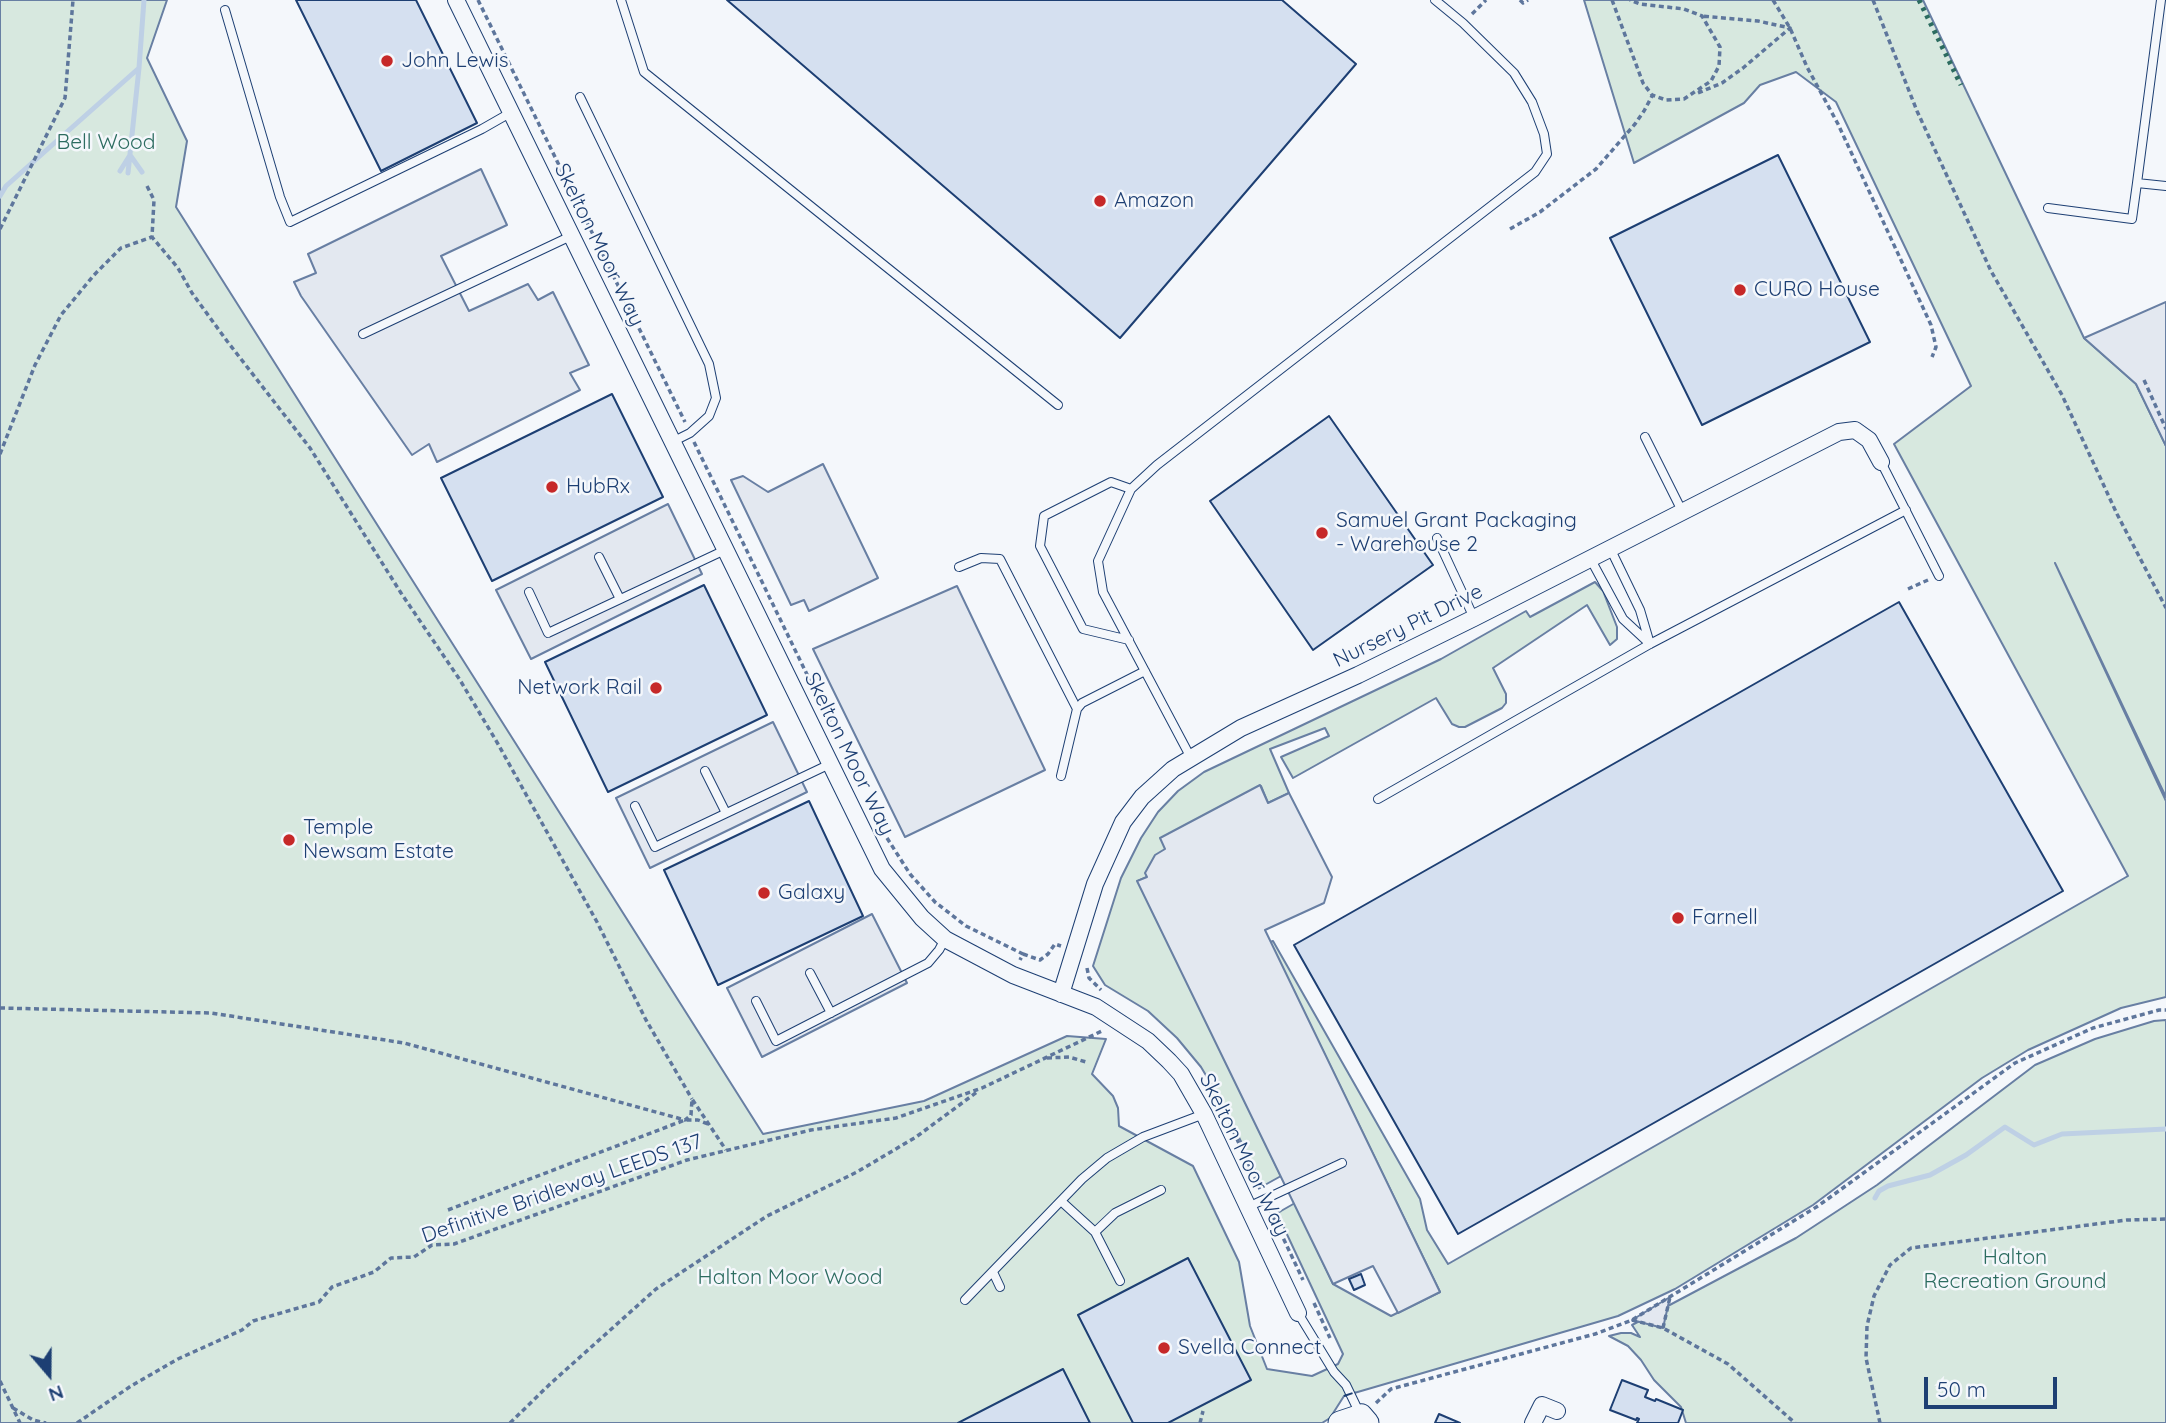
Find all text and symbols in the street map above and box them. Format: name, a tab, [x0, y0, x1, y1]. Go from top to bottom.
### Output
place label: John Lewis	[401, 48, 509, 74]
marker: John Lewis	[379, 53, 395, 69]
park label: Bell Wood	[57, 130, 155, 156]
street label: Skelton Moor Way	[549, 159, 649, 331]
place label: Amazon	[1114, 188, 1194, 214]
marker: Amazon	[1092, 193, 1108, 209]
place label: CURO House	[1754, 277, 1880, 303]
marker: CURO House	[1732, 282, 1748, 298]
place label: HubRx	[566, 474, 630, 500]
marker: HubRx	[544, 479, 560, 495]
place label: Samuel Grant Packaging - Warehouse 2	[1336, 508, 1577, 558]
marker: Samuel Grant Packaging - Warehouse 2	[1314, 525, 1330, 541]
street label: Nursery Pit Drive	[1329, 579, 1487, 673]
street label: Skelton Moor Way	[799, 668, 899, 840]
place label: Network Rail	[517, 675, 642, 701]
marker: Network Rail	[648, 680, 664, 696]
place label: Temple Newsam Estate	[303, 815, 454, 865]
marker: Temple Newsam Estate	[281, 832, 297, 848]
place label: Galaxy	[778, 880, 845, 906]
marker: Galaxy	[756, 885, 772, 901]
place label: Farnell	[1692, 905, 1758, 931]
marker: Farnell	[1670, 910, 1686, 926]
street label: Skelton Moor Way	[1194, 1069, 1294, 1241]
street label: Definitive Bridleway LEEDS 137	[418, 1129, 706, 1249]
park label: Halton Recreation Ground	[1924, 1245, 2106, 1295]
park label: Halton Moor Wood	[698, 1265, 882, 1291]
place label: Svella Connect	[1178, 1335, 1321, 1361]
north arrow	[14, 1339, 84, 1409]
marker: Svella Connect	[1156, 1340, 1172, 1356]
scale bar	[1928, 1364, 2061, 1408]
text: 50 m	[1937, 1376, 1986, 1402]
text: N	[46, 1380, 67, 1407]

